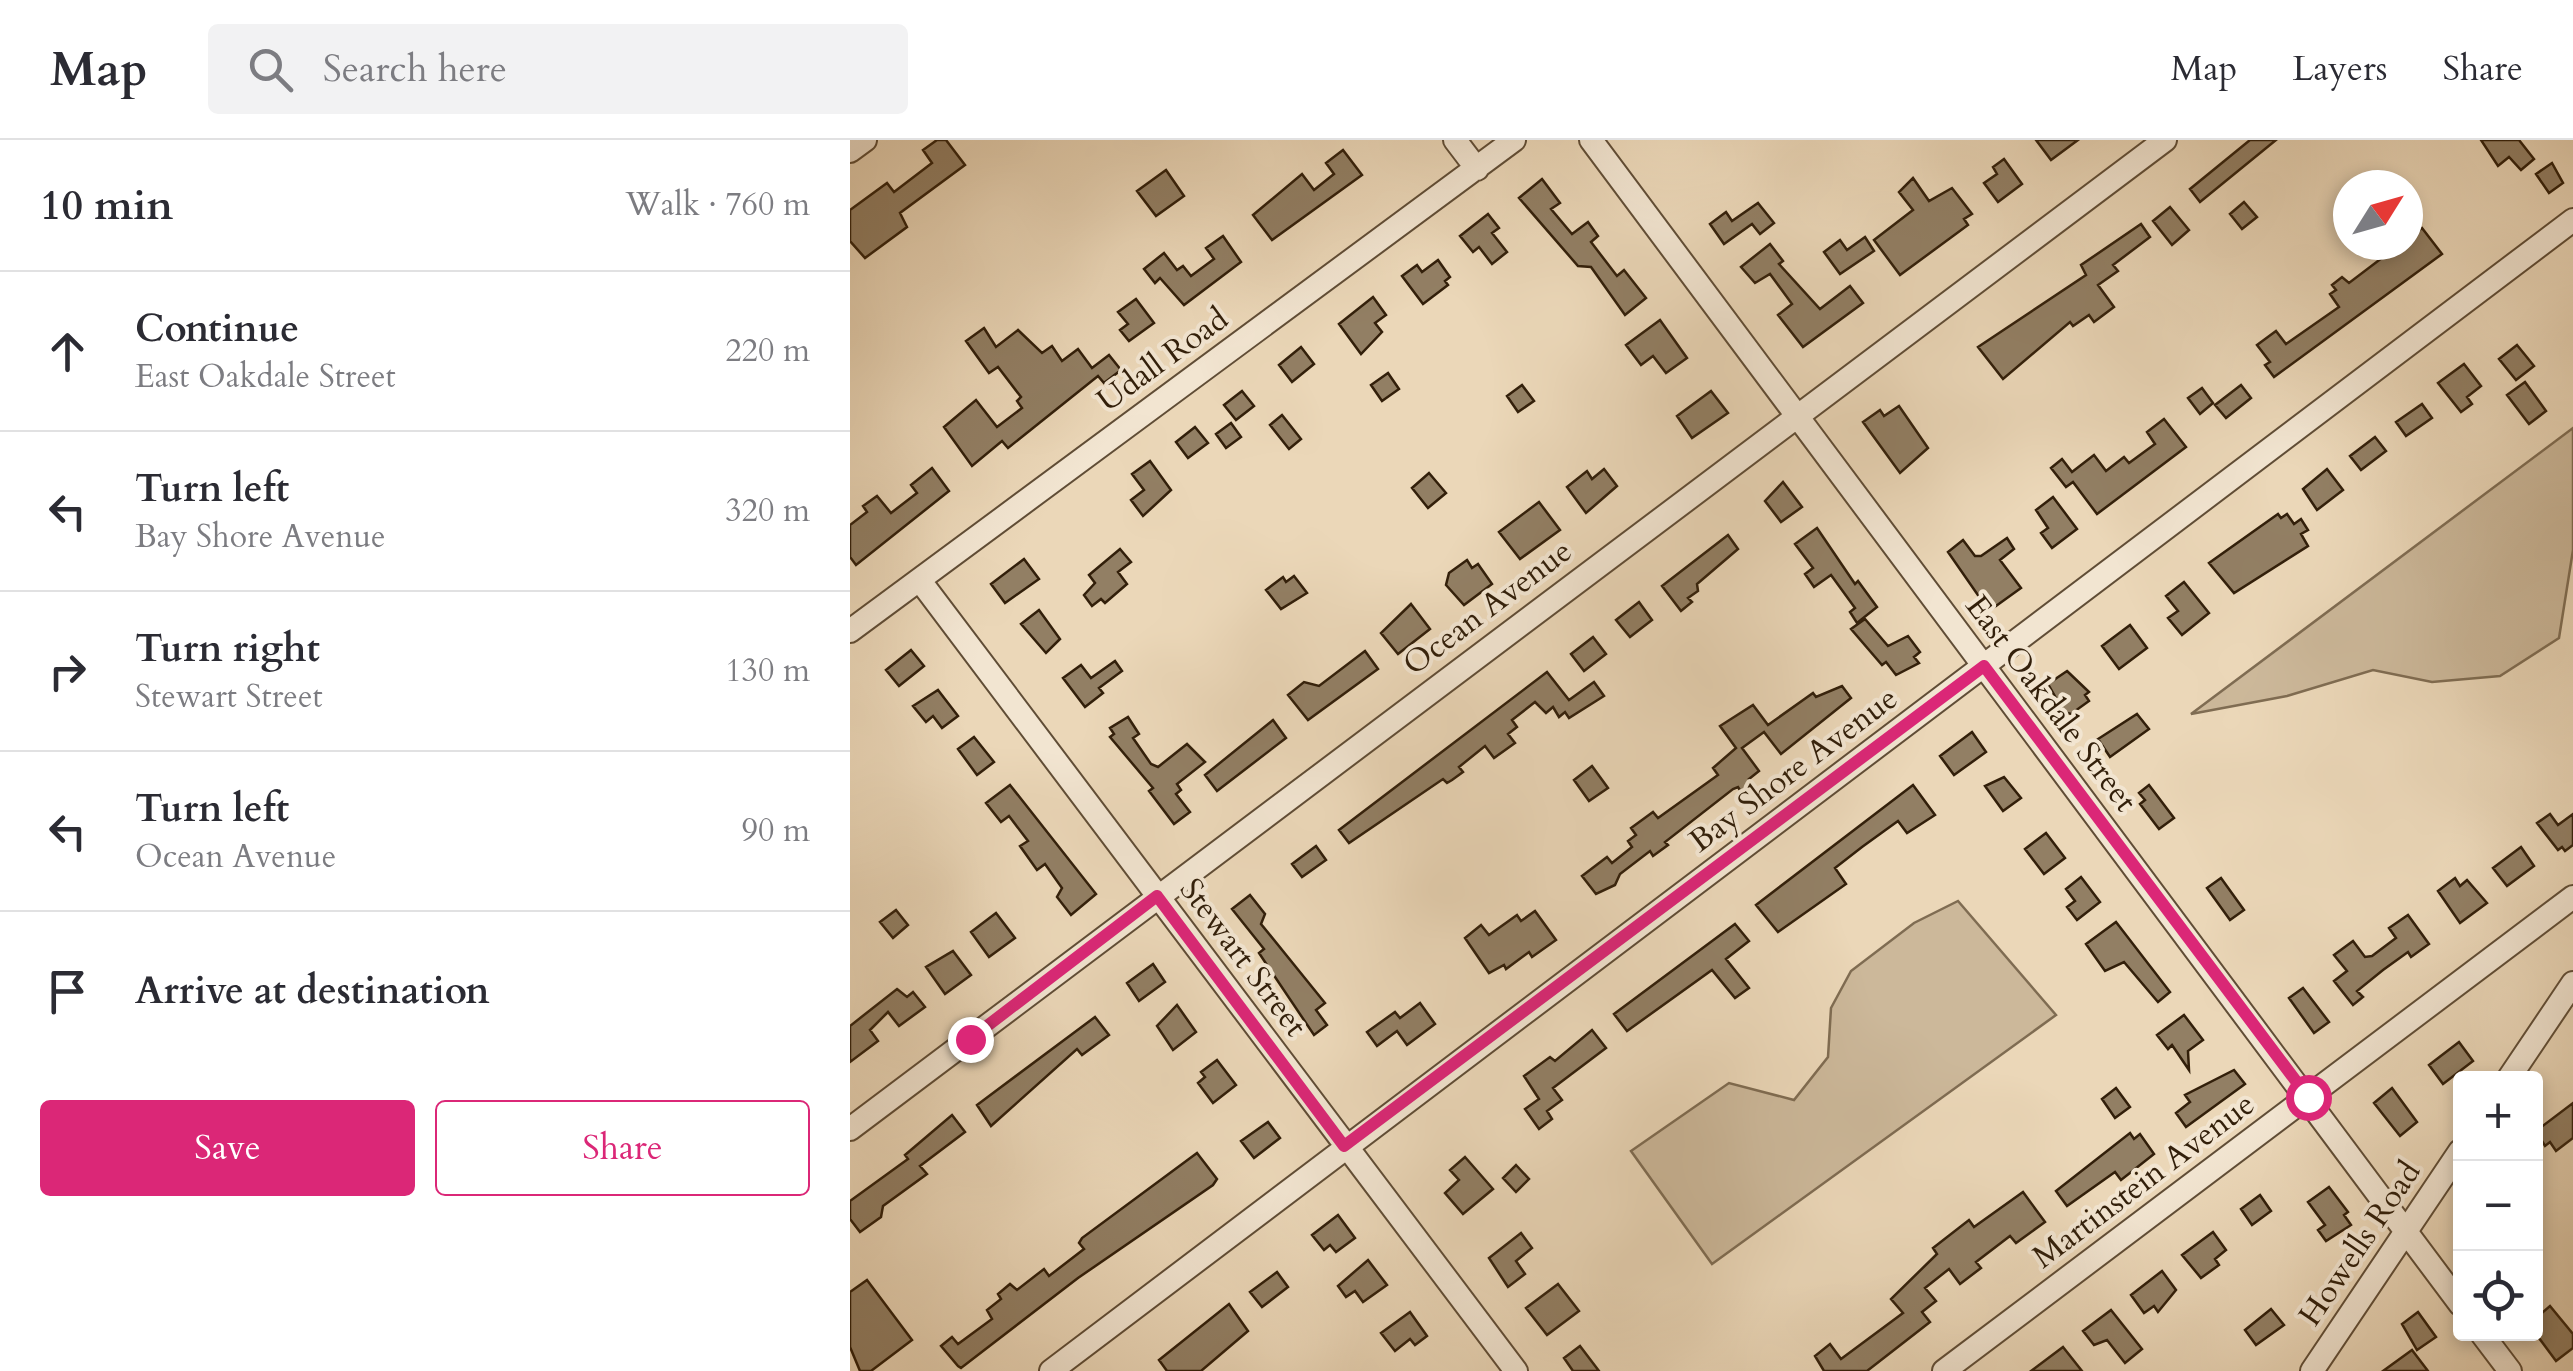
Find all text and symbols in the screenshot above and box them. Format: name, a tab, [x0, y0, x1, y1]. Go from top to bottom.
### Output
search box	[208, 24, 908, 114]
text: Map	[50, 37, 148, 102]
icon: search	[243, 42, 298, 97]
text: Search here	[323, 43, 507, 95]
text: Map	[2171, 45, 2237, 93]
text: Layers	[2292, 45, 2387, 93]
text: Share	[2442, 45, 2523, 93]
north arrow	[2333, 170, 2423, 260]
text: 10 min	[40, 177, 173, 234]
text: Walk · 760 m	[625, 183, 810, 227]
street label: Udall Road	[1088, 297, 1237, 422]
text: Continue	[135, 303, 299, 355]
icon: ahead	[40, 324, 95, 379]
text: 220 m	[725, 329, 810, 373]
text: East Oakdale Street	[135, 355, 396, 399]
text: Turn left	[135, 463, 289, 515]
icon: left	[40, 484, 95, 539]
text: 320 m	[725, 489, 810, 533]
text: Bay Shore Avenue	[135, 515, 386, 559]
street label: Ocean Avenue	[1394, 530, 1581, 686]
street label: East Oakdale Street	[1955, 586, 2147, 821]
text: Turn right	[135, 623, 320, 675]
icon: right	[40, 644, 95, 699]
text: 130 m	[725, 649, 810, 693]
text: Stewart Street	[135, 675, 323, 719]
street label: Bay Shore Avenue	[1680, 677, 1907, 863]
text: Turn left	[135, 783, 289, 835]
icon: left	[40, 804, 95, 859]
text: 90 m	[742, 809, 810, 853]
text: Ocean Avenue	[135, 835, 336, 879]
street label: Stewart Street	[1169, 869, 1317, 1046]
icon: arrive	[40, 964, 95, 1019]
text: Arrive at destination	[135, 965, 490, 1017]
route end	[948, 1017, 994, 1063]
map controls	[2453, 1071, 2543, 1341]
button: +	[2453, 1071, 2543, 1161]
route start	[2286, 1075, 2332, 1121]
street label: Martinstein Avenue	[2023, 1083, 2264, 1279]
button: Save	[40, 1100, 415, 1196]
button: Share	[435, 1100, 810, 1196]
street label: Howells Road	[2288, 1152, 2431, 1335]
button: −	[2453, 1161, 2543, 1251]
button: locate	[2453, 1251, 2543, 1341]

